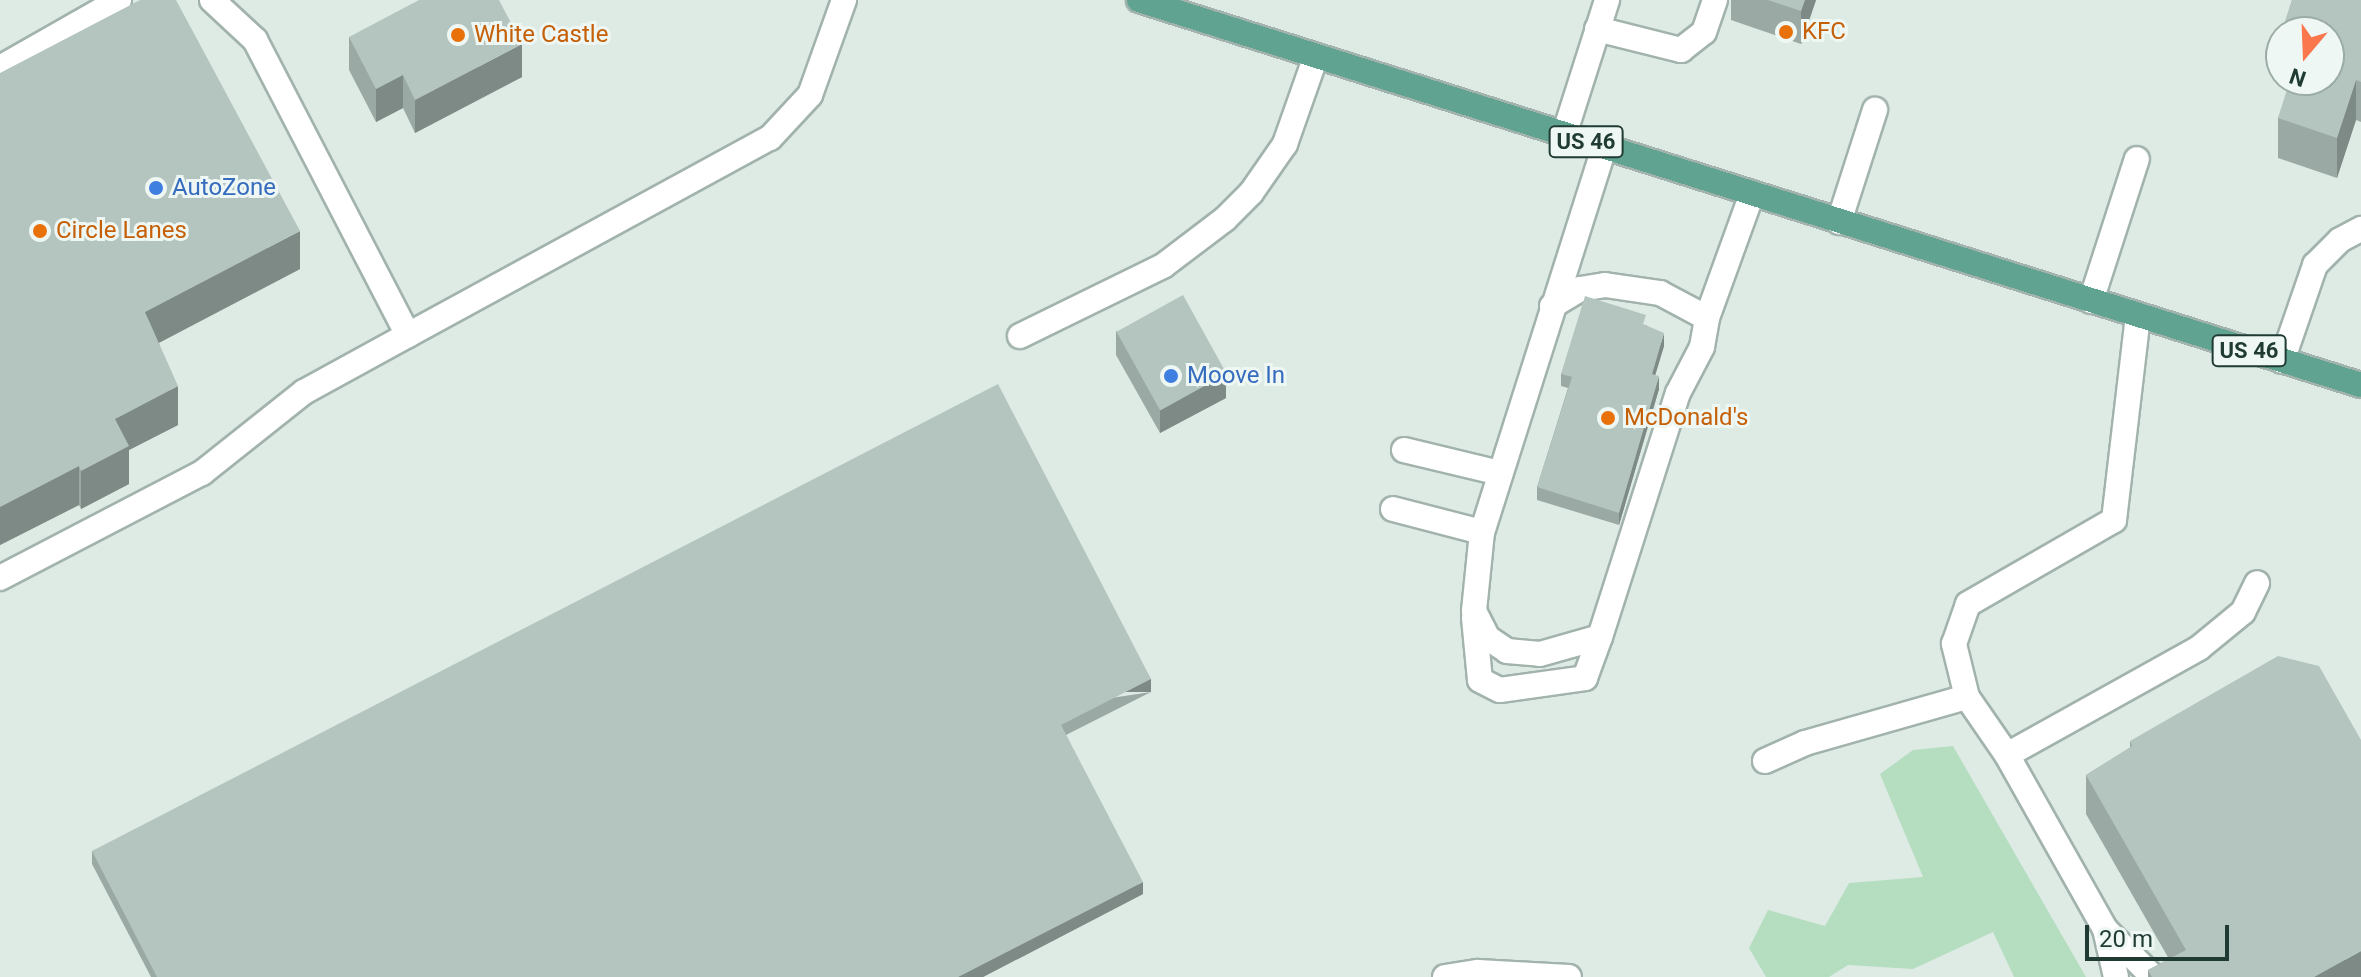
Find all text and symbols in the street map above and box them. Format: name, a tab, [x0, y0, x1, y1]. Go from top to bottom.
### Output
north arrow	[2265, 16, 2345, 96]
place label: KFC	[1802, 18, 1846, 46]
place label: White Castle	[474, 21, 608, 49]
marker: KFC	[1777, 23, 1795, 41]
marker: White Castle	[449, 26, 467, 44]
text: N	[2286, 63, 2309, 92]
road number: US 46	[1548, 124, 1624, 160]
place label: AutoZone	[172, 174, 276, 202]
marker: AutoZone	[147, 179, 165, 197]
place label: Circle Lanes	[56, 217, 187, 245]
marker: Circle Lanes	[31, 222, 49, 240]
road number: US 46	[2211, 333, 2287, 369]
place label: Moove In	[1187, 362, 1285, 390]
marker: Moove In	[1162, 367, 1180, 385]
place label: McDonald's	[1624, 404, 1748, 432]
marker: McDonald's	[1599, 409, 1617, 427]
scale bar	[2089, 909, 2233, 959]
text: 20 m	[2099, 925, 2153, 953]

